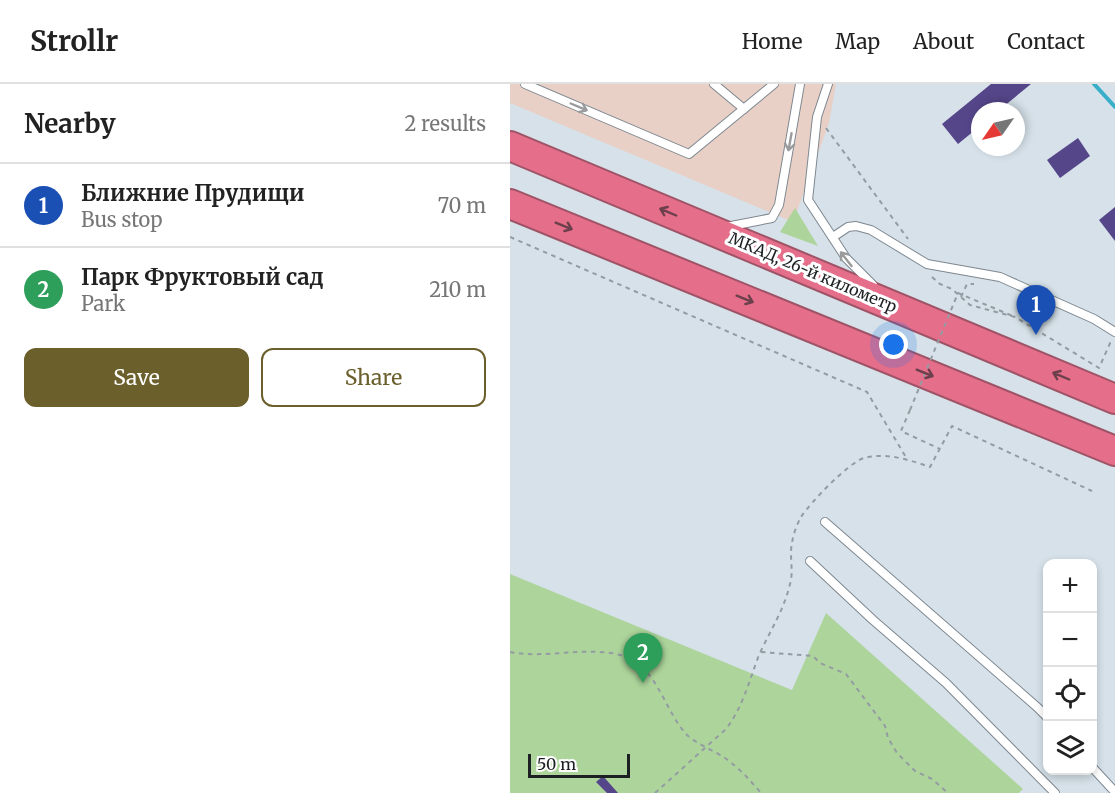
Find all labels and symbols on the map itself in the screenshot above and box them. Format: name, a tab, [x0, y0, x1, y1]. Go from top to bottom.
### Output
one-way arrow	[569, 102, 587, 113]
north arrow	[971, 102, 1025, 156]
one-way arrow	[784, 131, 795, 151]
one-way arrow	[659, 206, 678, 217]
one-way arrow	[554, 221, 573, 232]
street label: МКАД, 26-й километр	[726, 228, 900, 317]
one-way arrow	[840, 251, 853, 267]
pin: 1	[1016, 286, 1056, 335]
one-way arrow	[735, 294, 753, 305]
your location	[879, 330, 908, 359]
one-way arrow	[916, 368, 934, 379]
one-way arrow	[1052, 370, 1071, 381]
pin: 2	[624, 634, 662, 683]
scale bar	[528, 751, 630, 778]

